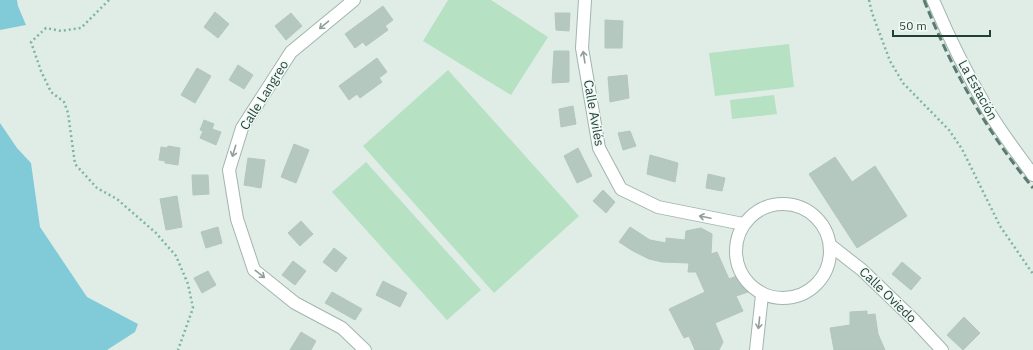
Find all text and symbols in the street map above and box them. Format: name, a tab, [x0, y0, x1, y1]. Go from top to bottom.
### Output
scale bar	[893, 12, 990, 38]
text: 50 m	[899, 18, 927, 33]
one-way arrow	[319, 20, 330, 29]
one-way arrow	[579, 50, 587, 63]
street label: Calle Langreo	[236, 57, 292, 133]
street label: La Estación	[954, 57, 1002, 123]
street label: Calle Avilés	[580, 79, 608, 147]
one-way arrow	[230, 145, 237, 158]
one-way arrow	[699, 212, 712, 220]
street label: Calle Oviedo	[856, 264, 920, 326]
one-way arrow	[254, 270, 265, 279]
one-way arrow	[755, 316, 763, 329]

